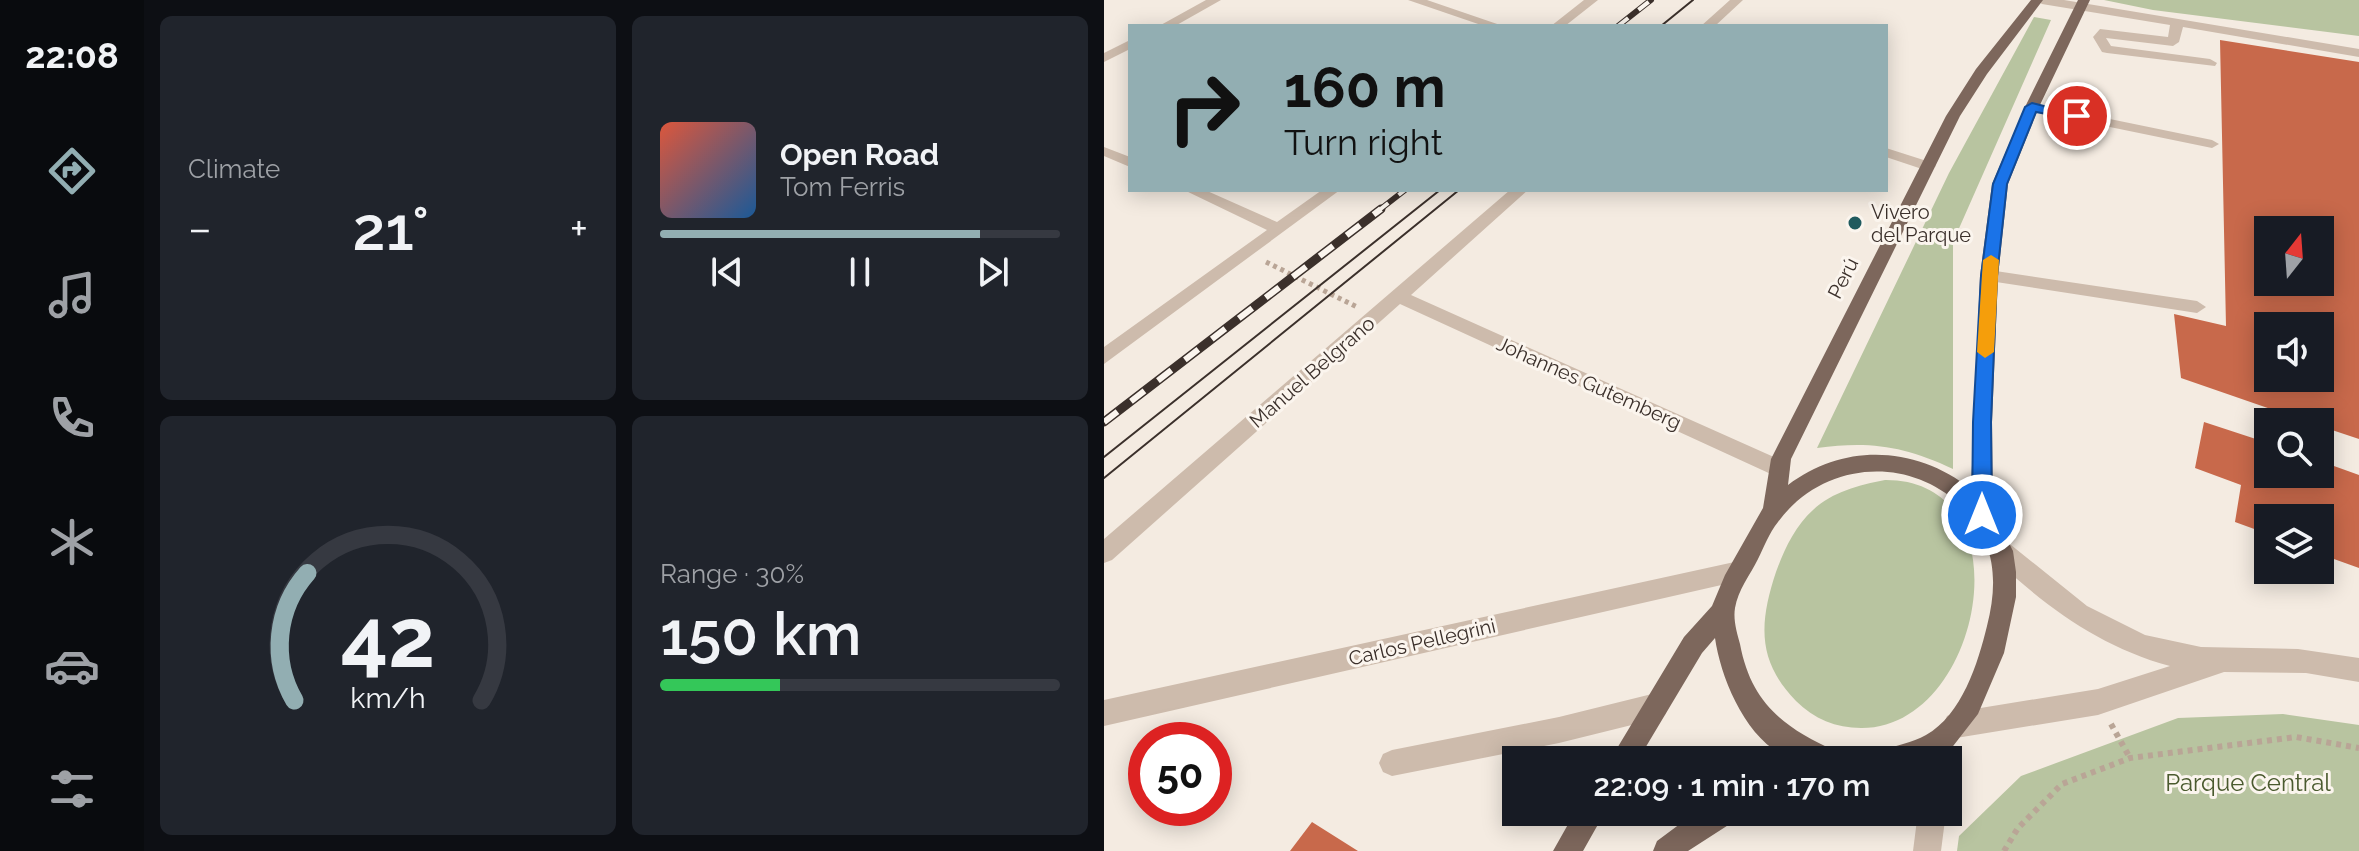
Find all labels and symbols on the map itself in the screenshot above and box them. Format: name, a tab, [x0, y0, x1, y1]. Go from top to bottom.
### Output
pin	[2043, 82, 2111, 150]
place label: Vivero del Parque	[1871, 200, 1971, 247]
marker: Vivero del Parque	[1846, 214, 1864, 232]
north arrow	[2254, 216, 2334, 296]
street label: Perú	[1823, 253, 1863, 303]
street label: Manuel Belgrano	[1245, 311, 1380, 433]
street label: Johannes Gutemberg	[1493, 331, 1685, 435]
position arrow	[1940, 473, 2024, 557]
street label: Carlos Pellegrini	[1346, 613, 1498, 671]
speed limit sign: 50	[1128, 722, 1232, 826]
park label: Parque Central	[2165, 768, 2331, 797]

